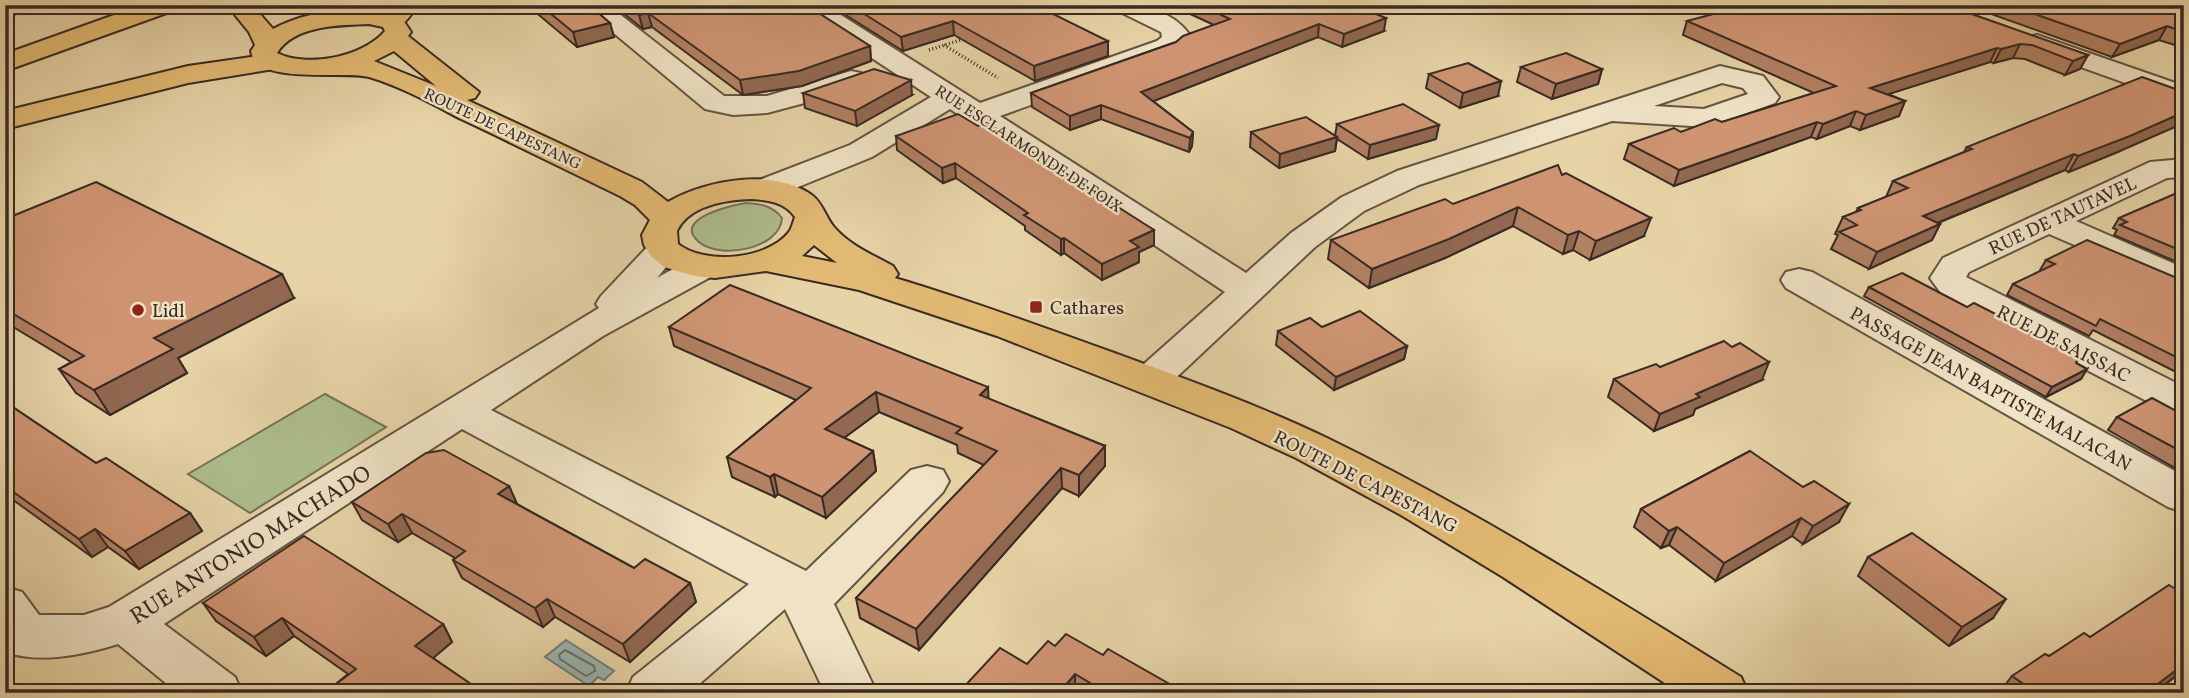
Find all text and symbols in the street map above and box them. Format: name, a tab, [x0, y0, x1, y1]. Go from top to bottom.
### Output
street label: RUE ESCLARMONDE DE FOIX	[930, 81, 1126, 219]
street label: ROUTE DE CAPESTANG	[420, 84, 584, 176]
street label: RUE DE TAUTAVEL	[1985, 171, 2141, 262]
place label: Cathares	[1050, 296, 1124, 322]
place label: Lidl	[152, 299, 185, 325]
marker: Cathares	[1028, 299, 1044, 315]
street label: RUE DE SAISSAC	[1992, 300, 2135, 390]
street label: PASSAGE JEAN BAPTISTE MALACAN	[1845, 301, 2135, 478]
marker: Lidl	[130, 302, 146, 318]
street label: ROUTE DE CAPESTANG	[1269, 425, 1462, 541]
street label: RUE ANTONIO MACHADO	[124, 458, 378, 633]

